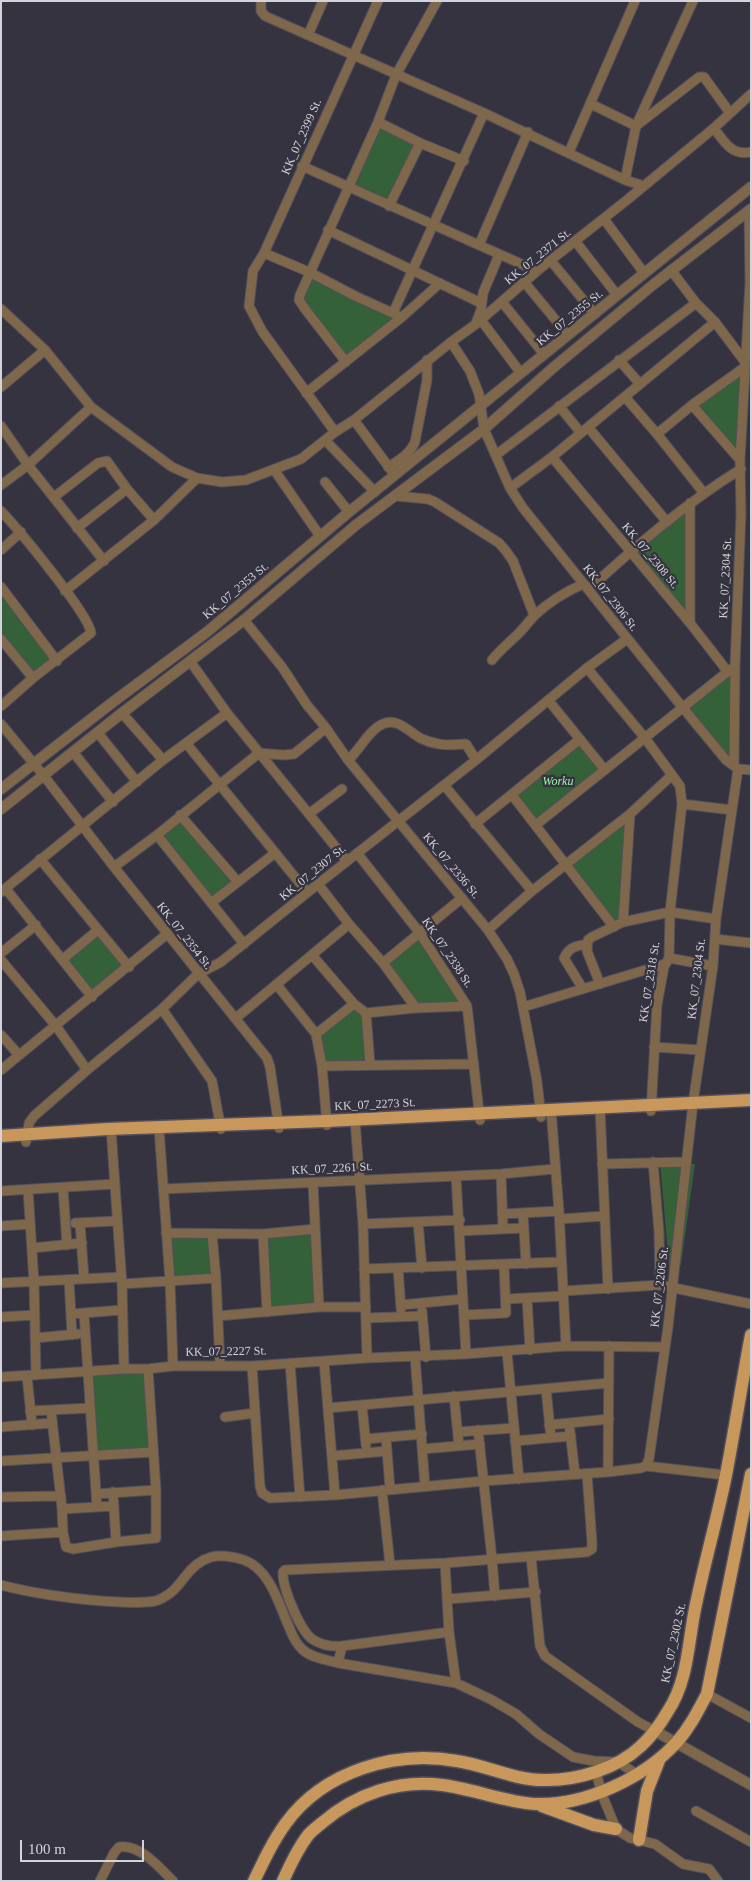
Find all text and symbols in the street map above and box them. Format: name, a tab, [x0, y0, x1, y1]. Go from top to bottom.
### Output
street label: KK_07_2399 St.	[278, 96, 326, 178]
street label: KK_07_2371 St.	[501, 225, 575, 289]
street label: KK_07_2355 St.	[533, 286, 607, 350]
street label: KK_07_2308 St.	[618, 519, 682, 593]
street label: KK_07_2304 St.	[717, 536, 735, 620]
street label: KK_07_2353 St.	[199, 559, 273, 623]
street label: KK_07_2306 St.	[578, 560, 642, 636]
park label: Worku	[540, 775, 576, 789]
street label: KK_07_2336 St.	[419, 829, 483, 903]
street label: KK_07_2307 St.	[276, 841, 350, 905]
street label: KK_07_2354 St.	[152, 898, 216, 974]
street label: KK_07_2338 St.	[418, 914, 476, 992]
street label: KK_07_2304 St.	[685, 936, 709, 1022]
street label: KK_07_2318 St.	[636, 939, 664, 1025]
street label: KK_07_2273 St.	[333, 1096, 417, 1114]
street label: KK_07_2261 St.	[290, 1160, 374, 1178]
street label: KK_07_2206 St.	[648, 1244, 672, 1330]
street label: KK_07_2227 St.	[184, 1344, 268, 1360]
street label: KK_07_2302 St.	[658, 1600, 690, 1686]
scale bar	[22, 1830, 146, 1862]
text: 100 m	[28, 1841, 66, 1857]

